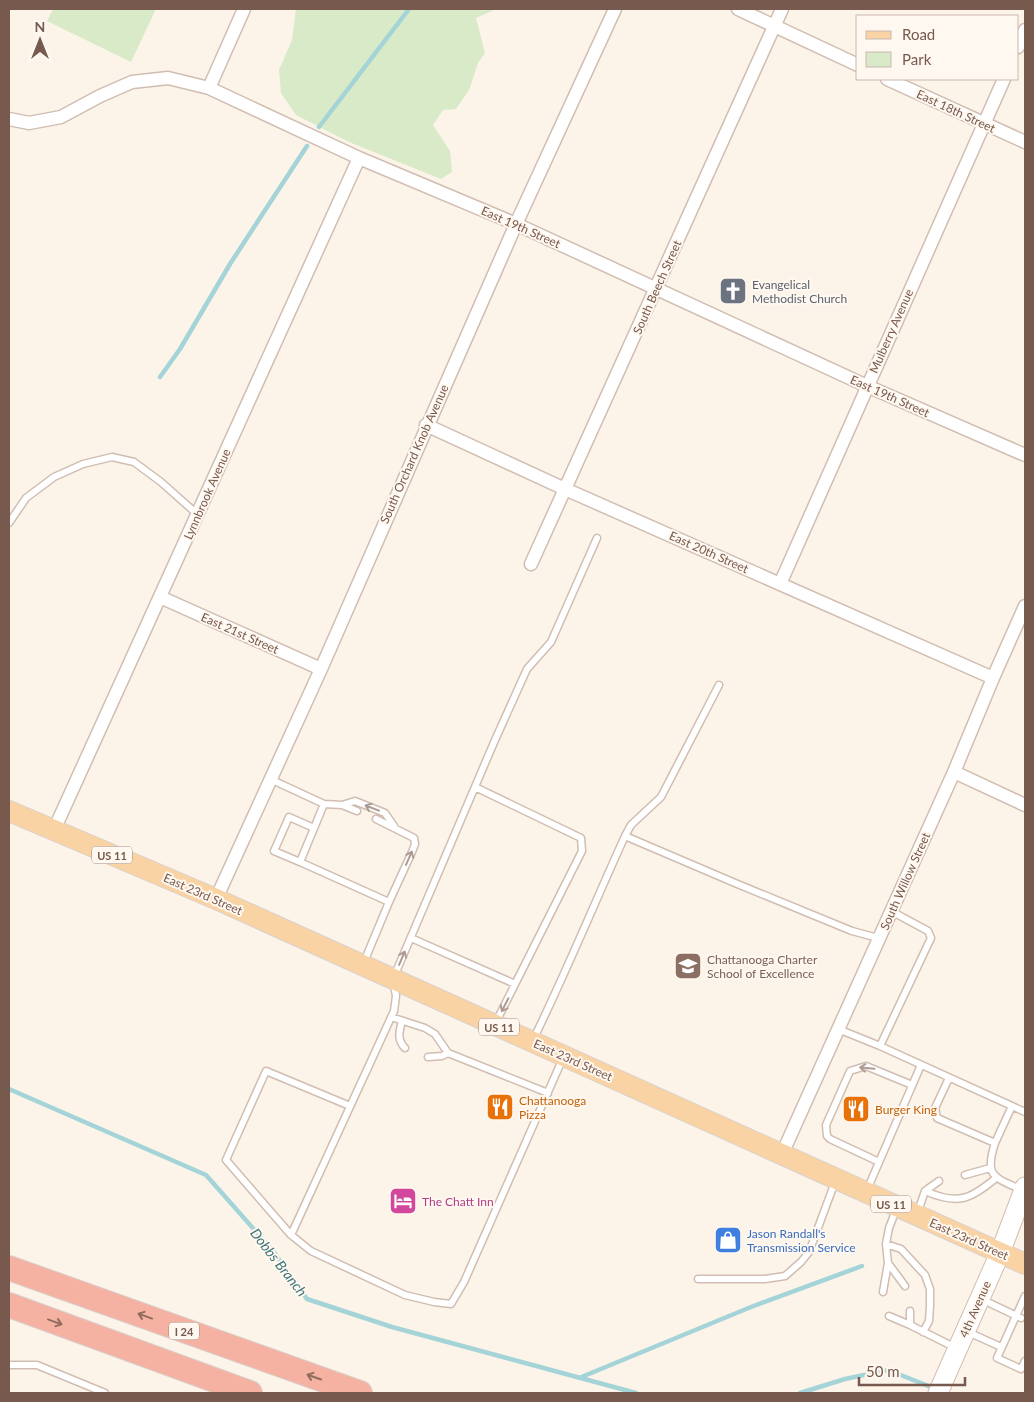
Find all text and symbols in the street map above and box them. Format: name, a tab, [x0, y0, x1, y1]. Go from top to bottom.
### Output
north arrow	[15, 15, 65, 65]
legend	[856, 15, 1019, 80]
text: N	[35, 18, 45, 35]
text: Road	[902, 25, 935, 43]
text: Park	[902, 50, 932, 68]
street label: East 18th Street	[914, 86, 998, 136]
street label: East 19th Street	[479, 203, 564, 251]
street label: South Beech Street	[630, 237, 685, 336]
church icon: Evangelical Methodist Church	[718, 276, 748, 306]
place label: Evangelical Methodist Church	[752, 277, 847, 306]
street label: Mulberry Avenue	[866, 287, 916, 375]
street label: East 19th Street	[848, 372, 933, 420]
street label: South Orchard Knob Avenue	[377, 382, 451, 526]
street label: Lynnbrook Avenue	[180, 446, 234, 542]
street label: East 20th Street	[667, 528, 752, 576]
street label: East 21st Street	[199, 609, 282, 657]
one-way arrow	[364, 803, 380, 812]
street label: South Willow Street	[877, 829, 934, 932]
road number: US 11	[92, 846, 132, 864]
one-way arrow	[405, 851, 415, 866]
street label: East 23rd Street	[161, 870, 245, 918]
one-way arrow	[397, 951, 407, 966]
school or university icon: Chattanooga Charter School of Excellence	[673, 951, 703, 981]
place label: Chattanooga Charter School of Excellence	[707, 952, 818, 981]
one-way arrow	[500, 997, 510, 1012]
road number: US 11	[479, 1019, 519, 1036]
street label: East 23rd Street	[531, 1036, 615, 1084]
one-way arrow	[860, 1063, 876, 1073]
restaurant icon: Chattanooga Pizza	[485, 1092, 515, 1122]
place label: Chattanooga Pizza	[519, 1093, 586, 1122]
restaurant icon: Burger King	[841, 1094, 871, 1124]
place label: Burger King	[875, 1102, 937, 1117]
hotel icon: The Chatt Inn	[388, 1186, 418, 1216]
place label: The Chatt Inn	[422, 1194, 494, 1209]
road number: US 11	[871, 1196, 911, 1212]
street label: East 23rd Street	[927, 1215, 1011, 1263]
water label: Dobbs Branch	[247, 1225, 311, 1299]
shop icon: Jason Randall's Transmission Service	[713, 1225, 743, 1255]
place label: Jason Randall's Transmission Service	[747, 1226, 856, 1255]
street label: 4th Avenue	[956, 1278, 994, 1340]
one-way arrow	[137, 1311, 153, 1321]
one-way arrow	[46, 1318, 62, 1327]
road number: I 24	[169, 1322, 199, 1340]
scale bar	[859, 1354, 965, 1386]
text: 50 m	[866, 1362, 900, 1380]
one-way arrow	[307, 1372, 322, 1381]

